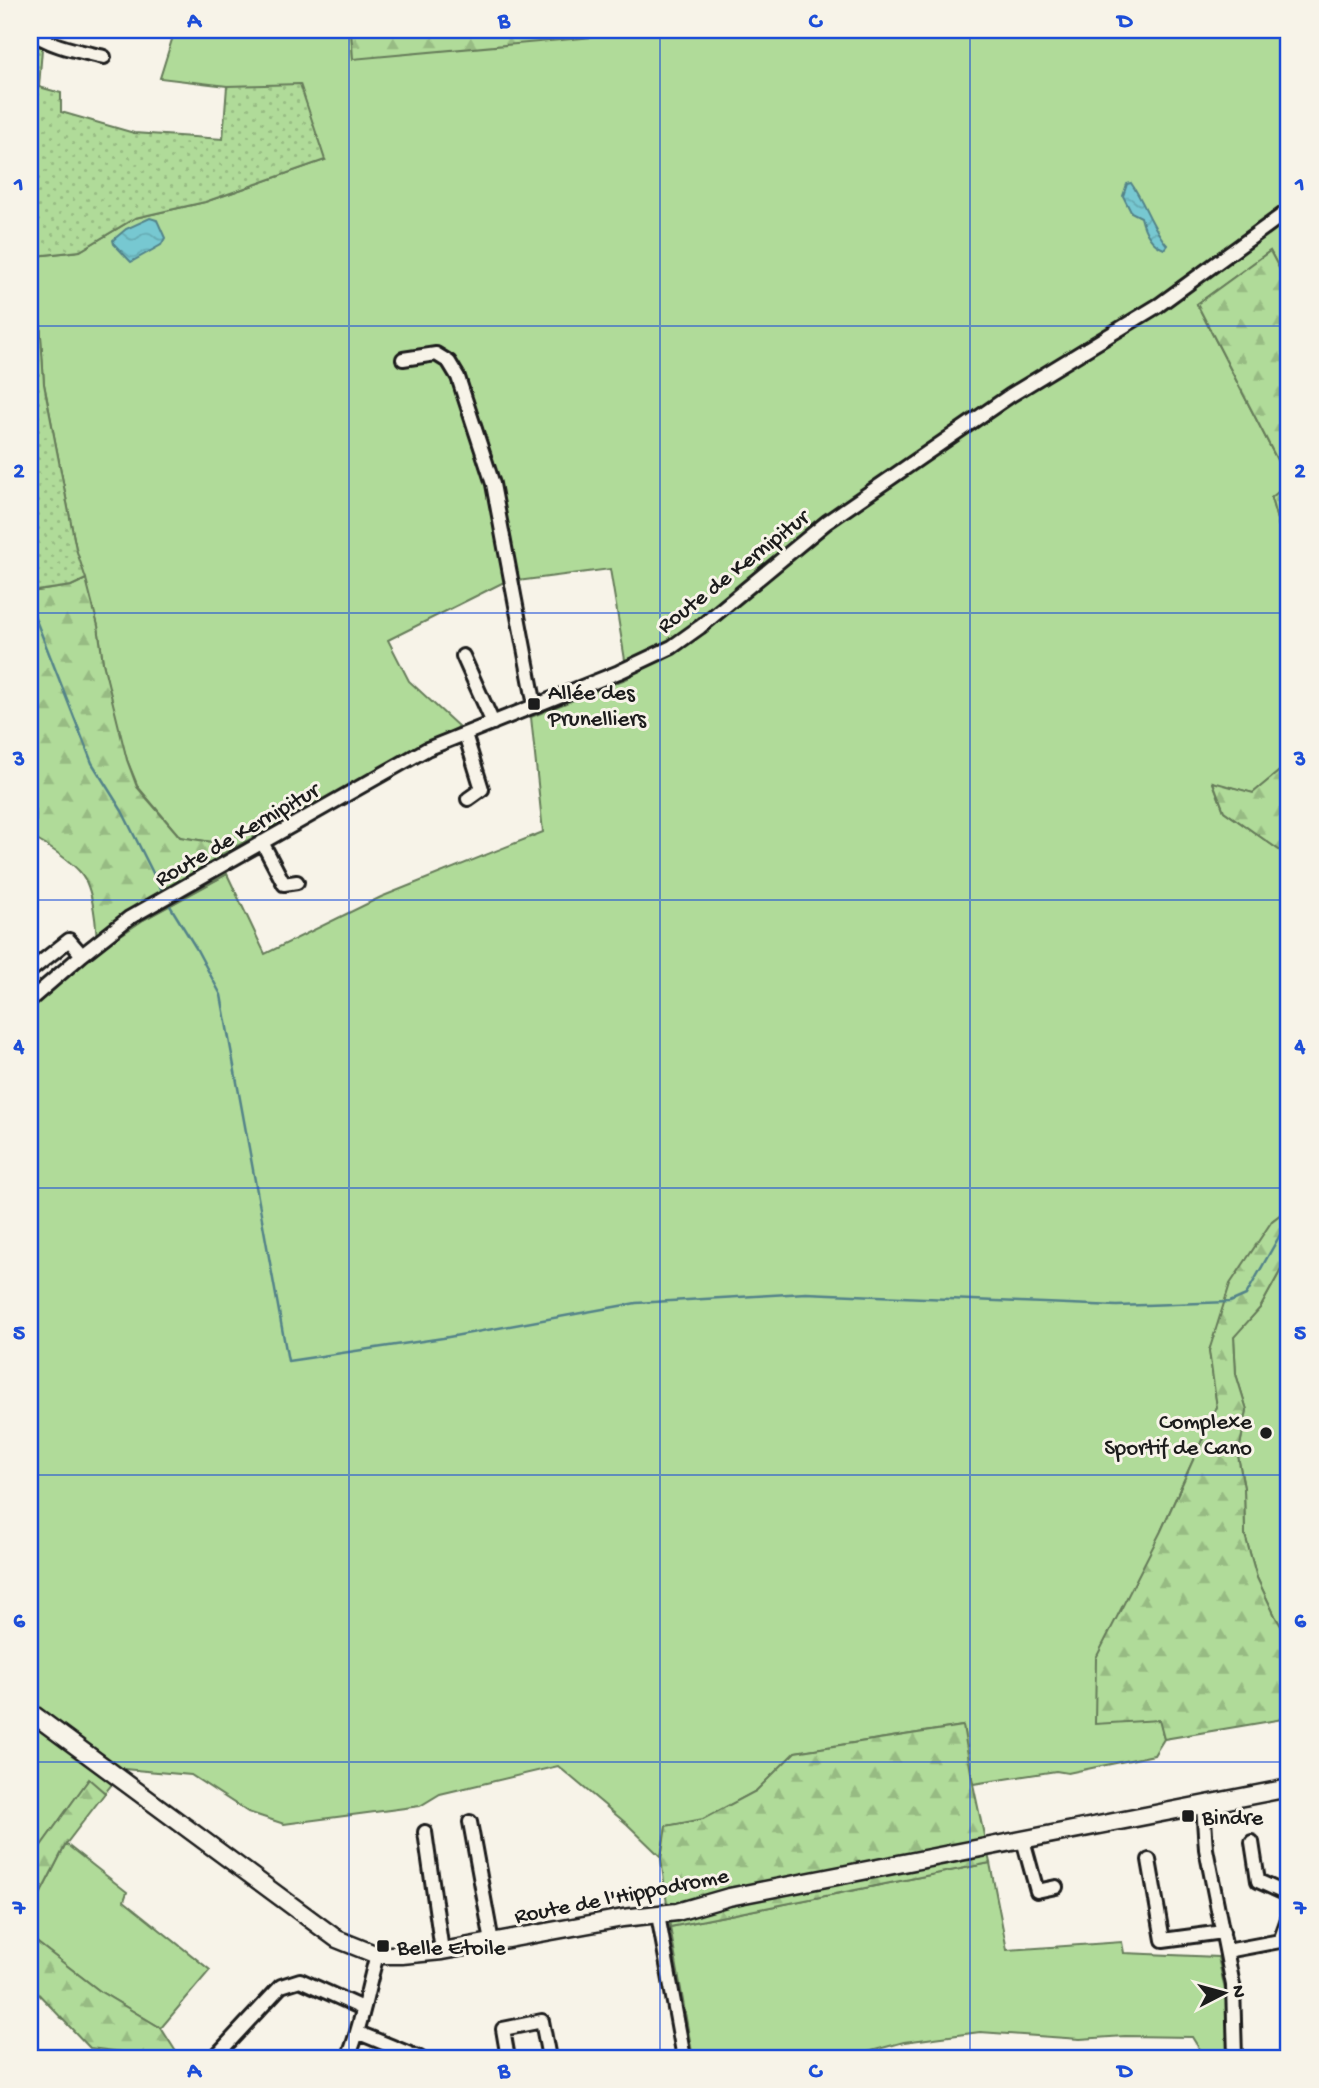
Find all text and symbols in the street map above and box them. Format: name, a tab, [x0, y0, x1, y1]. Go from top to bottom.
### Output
text: A	[186, 9, 202, 36]
text: B	[497, 9, 511, 36]
text: C	[809, 9, 824, 36]
text: D	[1116, 9, 1134, 36]
text: 1	[13, 172, 24, 199]
text: 1	[1294, 172, 1305, 199]
text: 2	[13, 459, 25, 486]
text: 2	[1294, 459, 1306, 486]
street label: Route de Kernipitur	[653, 504, 817, 641]
place label: Allée des Prunelliers	[547, 681, 647, 734]
marker: Allée des Prunelliers	[526, 696, 542, 712]
text: 3	[12, 747, 25, 774]
text: 3	[1293, 747, 1306, 774]
street label: Route de Kernipitur	[151, 777, 326, 894]
text: 4	[13, 1034, 25, 1061]
text: 4	[1294, 1034, 1306, 1061]
text: 5	[13, 1321, 25, 1348]
text: 5	[1294, 1321, 1306, 1348]
place label: Complexe Sportif de Cano	[1104, 1410, 1253, 1463]
marker: Complexe Sportif de Cano	[1258, 1425, 1274, 1441]
text: 6	[13, 1609, 26, 1636]
text: 6	[1294, 1609, 1307, 1636]
place label: Bindre	[1201, 1806, 1264, 1833]
marker: Bindre	[1180, 1808, 1196, 1824]
street label: Route de l'Hippodrome	[512, 1863, 732, 1931]
text: 7	[12, 1896, 26, 1923]
text: 7	[1293, 1896, 1307, 1923]
place label: Belle Etoile	[396, 1936, 507, 1963]
marker: Belle Etoile	[375, 1938, 391, 1954]
north arrow	[1190, 1958, 1260, 2028]
text: N	[1225, 1984, 1250, 1999]
text: A	[186, 2059, 202, 2086]
text: B	[497, 2059, 511, 2086]
text: C	[809, 2059, 824, 2086]
text: D	[1116, 2059, 1134, 2086]

